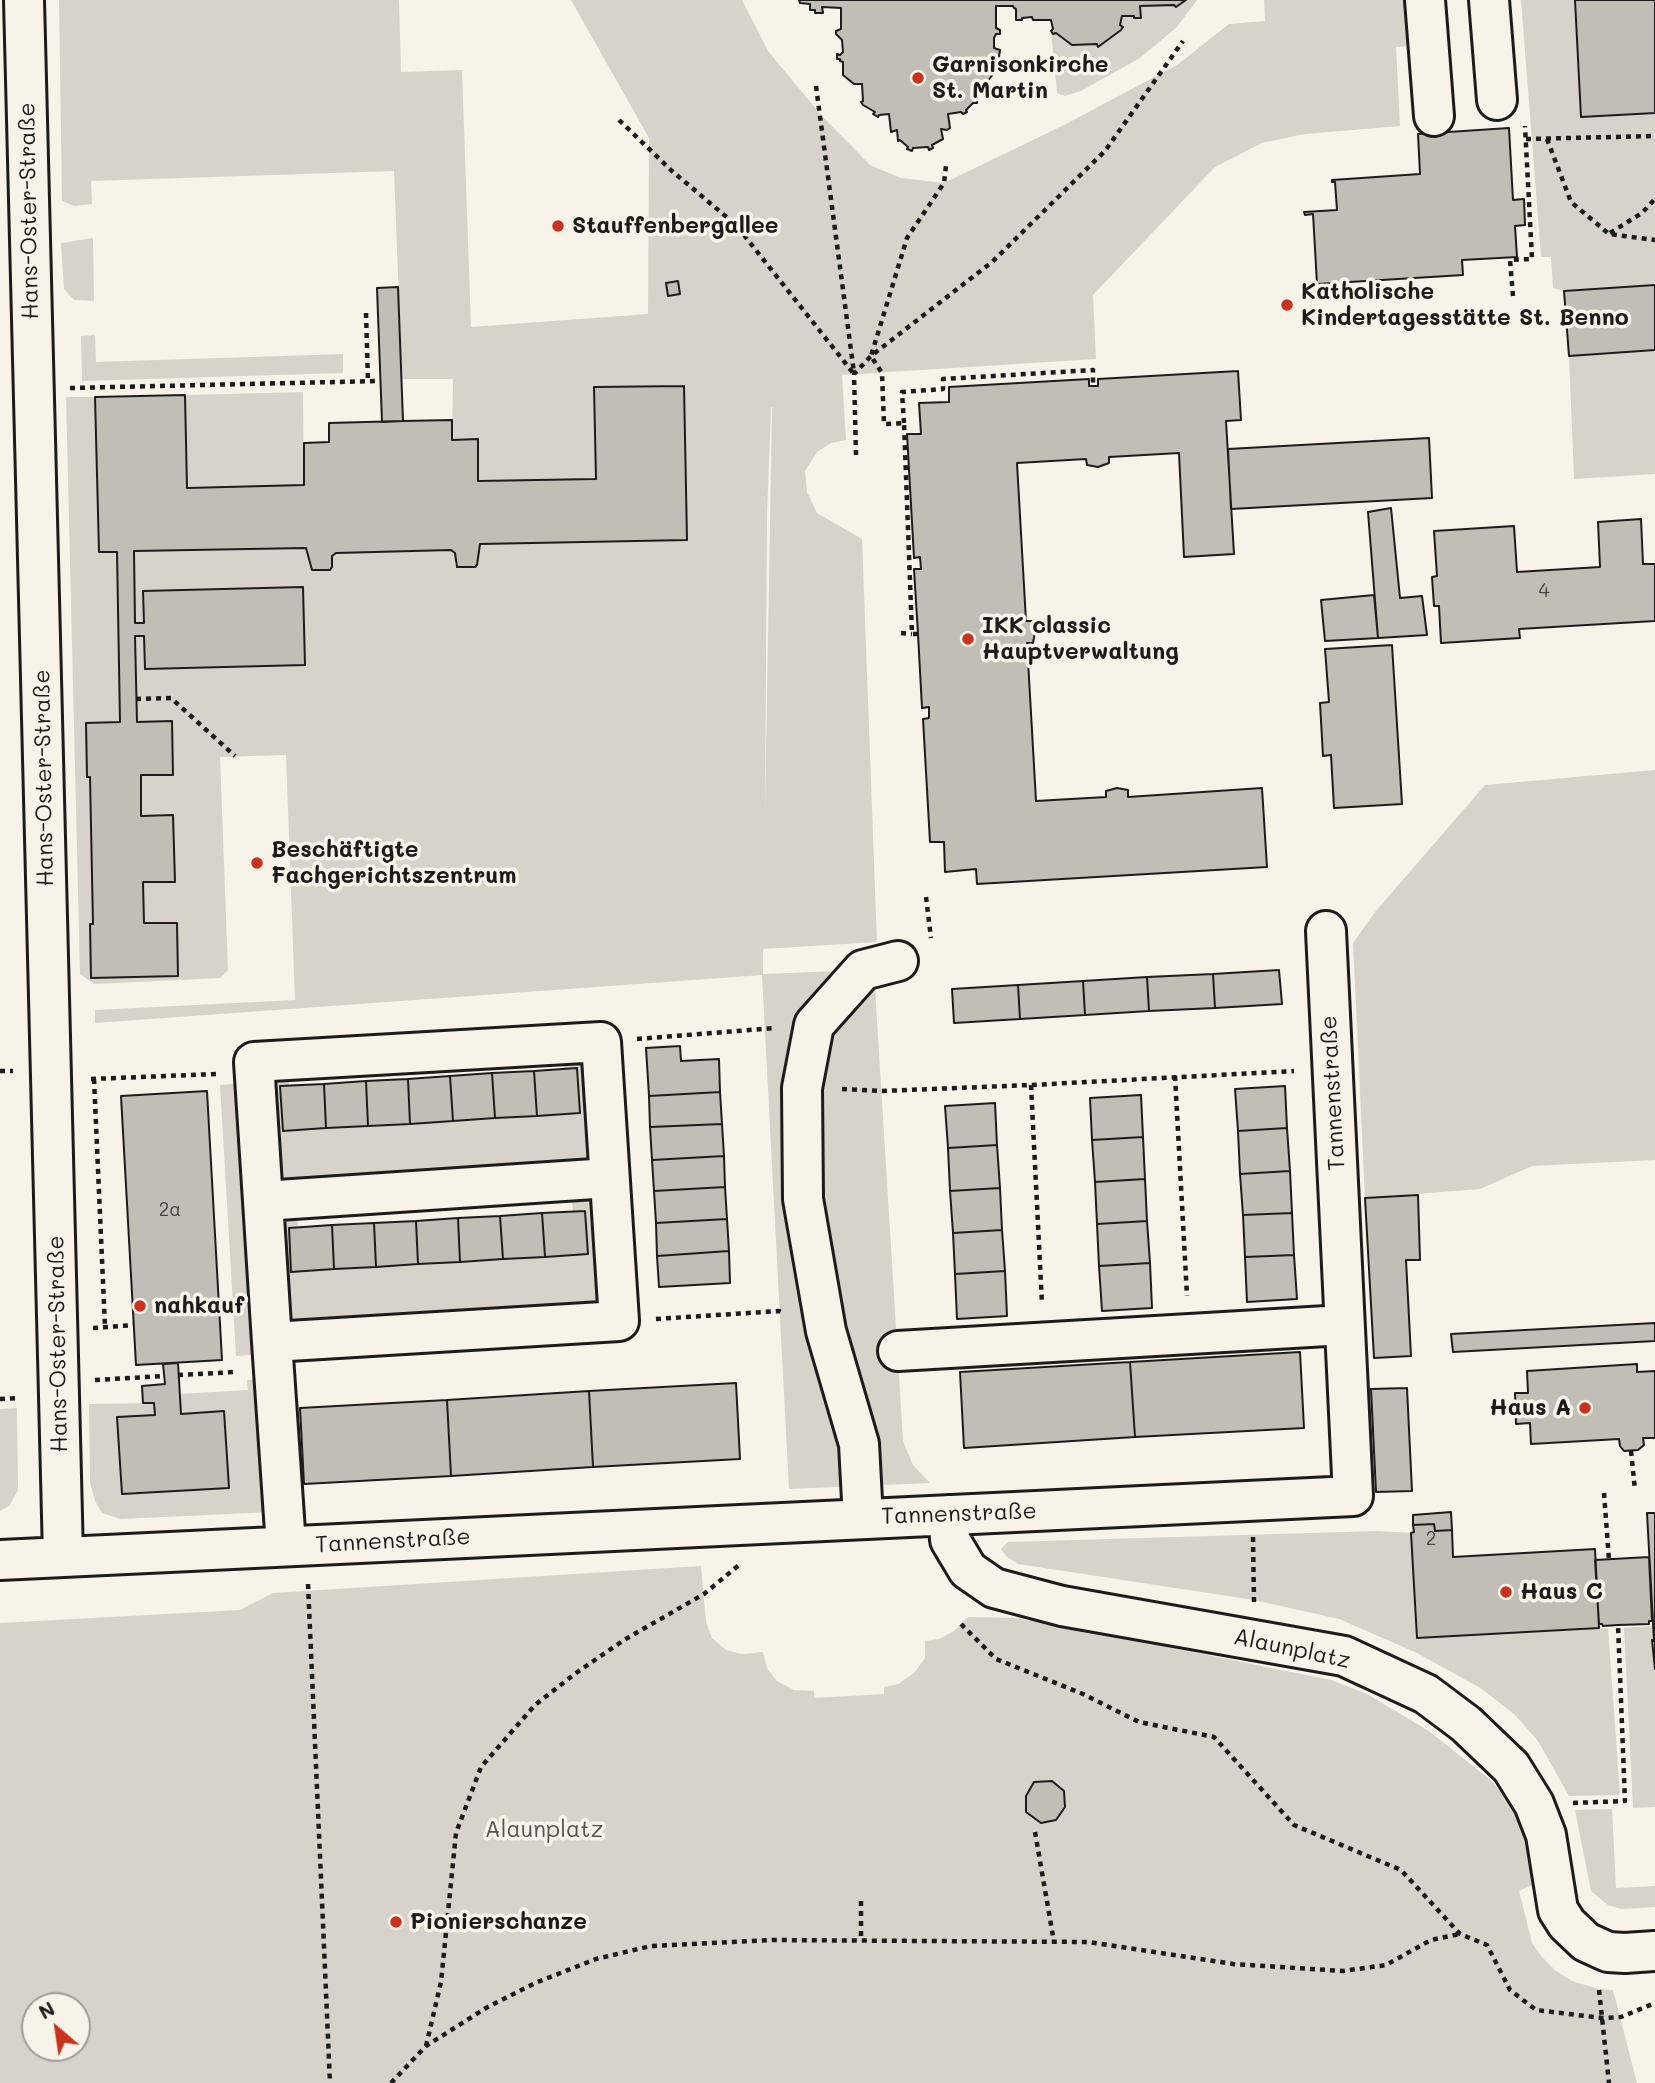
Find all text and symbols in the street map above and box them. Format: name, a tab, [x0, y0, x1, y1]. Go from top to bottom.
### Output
place label: Garnisonkirche St. Martin	[932, 51, 1109, 105]
marker: Garnisonkirche St. Martin	[910, 70, 926, 86]
street label: Hans-Oster-Straße	[13, 102, 45, 320]
place label: Stauffenbergallee	[572, 212, 778, 240]
marker: Stauffenbergallee	[550, 218, 566, 234]
place label: Katholische Kindertagesstätte St. Benno	[1301, 278, 1629, 332]
marker: Katholische Kindertagesstätte St. Benno	[1279, 297, 1295, 313]
house number: 4	[1538, 580, 1550, 602]
place label: IKK classic Hauptverwaltung	[982, 612, 1179, 666]
marker: IKK classic Hauptverwaltung	[960, 631, 976, 647]
street label: Hans-Oster-Straße	[28, 669, 60, 887]
place label: Beschäftigte Fachgerichtszentrum	[271, 836, 517, 890]
marker: Beschäftigte Fachgerichtszentrum	[249, 855, 265, 871]
street label: Tannenstraße	[1315, 1015, 1351, 1171]
house number: 2a	[159, 1199, 181, 1221]
street label: Hans-Oster-Straße	[42, 1235, 74, 1453]
place label: nahkauf	[154, 1292, 244, 1320]
marker: nahkauf	[132, 1298, 148, 1314]
place label: Haus A	[1489, 1394, 1571, 1422]
marker: Haus A	[1577, 1400, 1593, 1416]
street label: Tannenstraße	[881, 1497, 1037, 1531]
street label: Tannenstraße	[315, 1523, 471, 1559]
house number: 2	[1426, 1528, 1436, 1550]
place label: Haus C	[1520, 1578, 1603, 1606]
marker: Haus C	[1498, 1584, 1514, 1600]
street label: Alaunplatz	[1231, 1623, 1353, 1675]
park label: Alaunplatz	[485, 1816, 603, 1844]
place label: Pionierschanze	[410, 1908, 587, 1936]
marker: Pionierschanze	[388, 1914, 404, 1930]
north arrow	[21, 1992, 91, 2062]
text: N	[34, 1996, 59, 2024]

